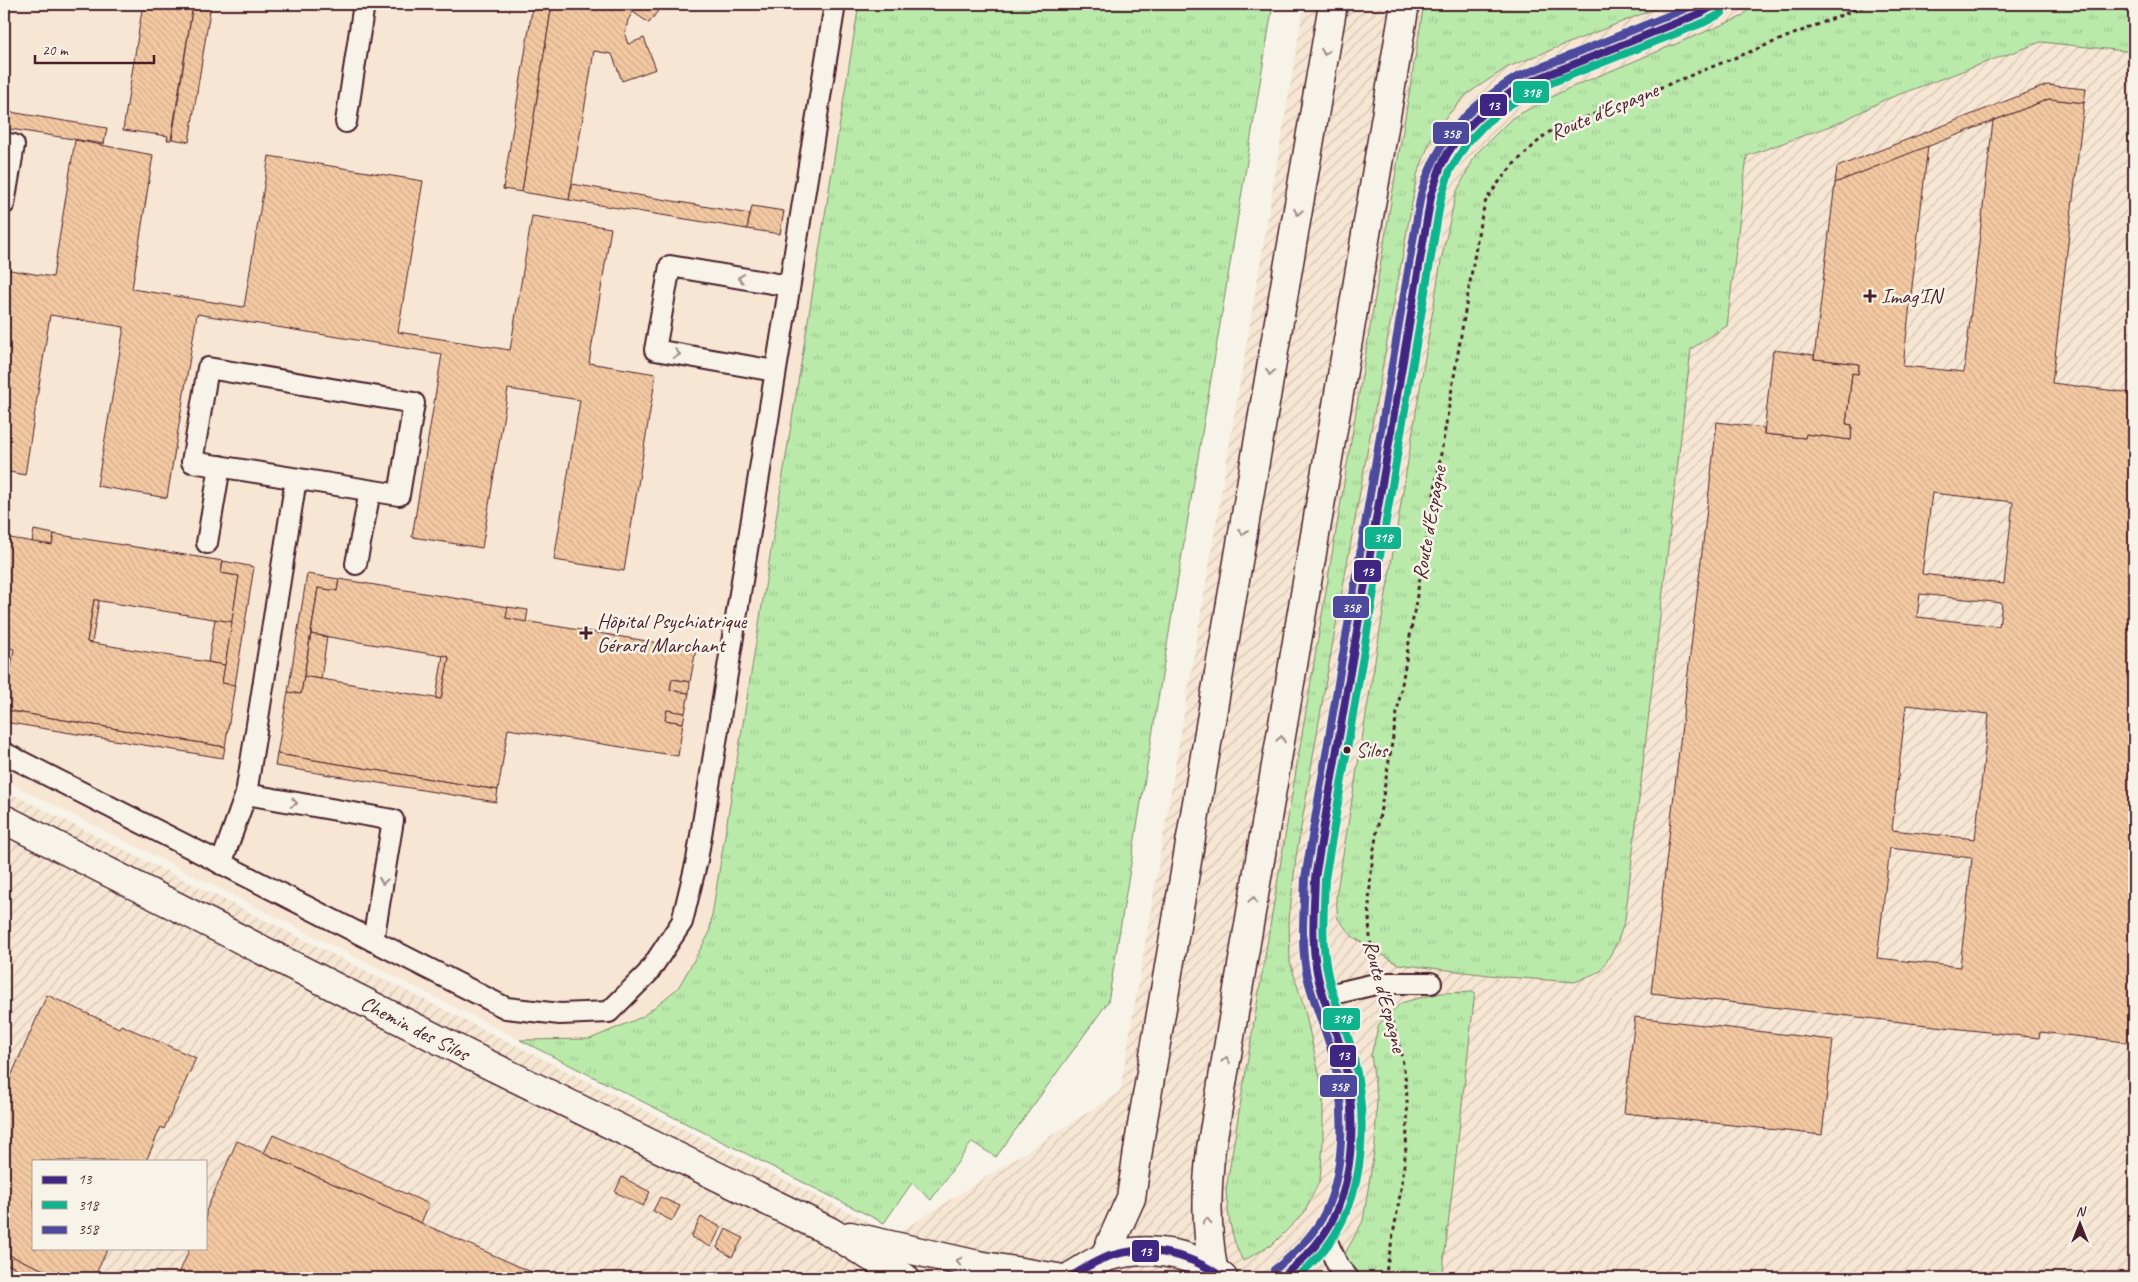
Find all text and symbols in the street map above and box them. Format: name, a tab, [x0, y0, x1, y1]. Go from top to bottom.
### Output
scale bar	[35, 32, 154, 64]
text: 20 m	[42, 41, 69, 60]
one-way arrow	[1321, 47, 1331, 56]
street label: Route d'Espagne	[1546, 76, 1663, 145]
line badge: 318	[1512, 80, 1550, 104]
text: 318	[1522, 84, 1542, 101]
line badge: 13	[1479, 93, 1508, 117]
text: 13	[1487, 97, 1501, 114]
line badge: 358	[1432, 121, 1470, 145]
text: 358	[1442, 125, 1462, 142]
one-way arrow	[1293, 208, 1303, 216]
one-way arrow	[737, 273, 745, 283]
place label: Imag'IN	[1881, 283, 1945, 309]
marker: Imag'IN	[1863, 289, 1877, 303]
one-way arrow	[673, 349, 682, 359]
one-way arrow	[1266, 368, 1276, 377]
street label: Route d'Espagne	[1406, 463, 1452, 582]
line badge: 318	[1364, 526, 1402, 550]
one-way arrow	[1239, 528, 1249, 537]
text: 318	[1374, 529, 1394, 546]
line badge: 13	[1353, 559, 1382, 583]
text: 13	[1361, 563, 1375, 580]
line badge: 358	[1332, 595, 1370, 619]
text: 358	[1342, 599, 1362, 616]
place label: Hôpital Psychiatrique Gérard Marchant	[597, 608, 748, 658]
marker: Hôpital Psychiatrique Gérard Marchant	[579, 626, 593, 640]
one-way arrow	[1275, 735, 1285, 744]
place label: Silos	[1356, 738, 1389, 763]
marker: Silos	[1342, 745, 1352, 755]
one-way arrow	[289, 797, 298, 807]
one-way arrow	[379, 876, 389, 885]
one-way arrow	[1248, 895, 1258, 904]
street label: Route d'Espagne	[1358, 937, 1413, 1056]
street label: Chemin des Silos	[357, 990, 475, 1067]
line badge: 318	[1322, 1007, 1361, 1031]
text: 318	[1333, 1010, 1353, 1027]
line badge: 13	[1329, 1044, 1357, 1068]
text: 13	[1337, 1047, 1351, 1064]
one-way arrow	[1221, 1055, 1231, 1064]
line badge: 358	[1319, 1074, 1358, 1098]
text: 358	[1330, 1078, 1350, 1095]
legend	[32, 1160, 208, 1250]
text: 13	[78, 1170, 93, 1189]
text: 318	[78, 1196, 100, 1215]
north arrow	[2056, 1200, 2106, 1250]
text: N	[2076, 1203, 2087, 1220]
one-way arrow	[1201, 1216, 1212, 1224]
text: 358	[78, 1220, 100, 1239]
line badge: 13	[1131, 1239, 1160, 1263]
text: 13	[1139, 1243, 1153, 1260]
one-way arrow	[954, 1256, 963, 1267]

